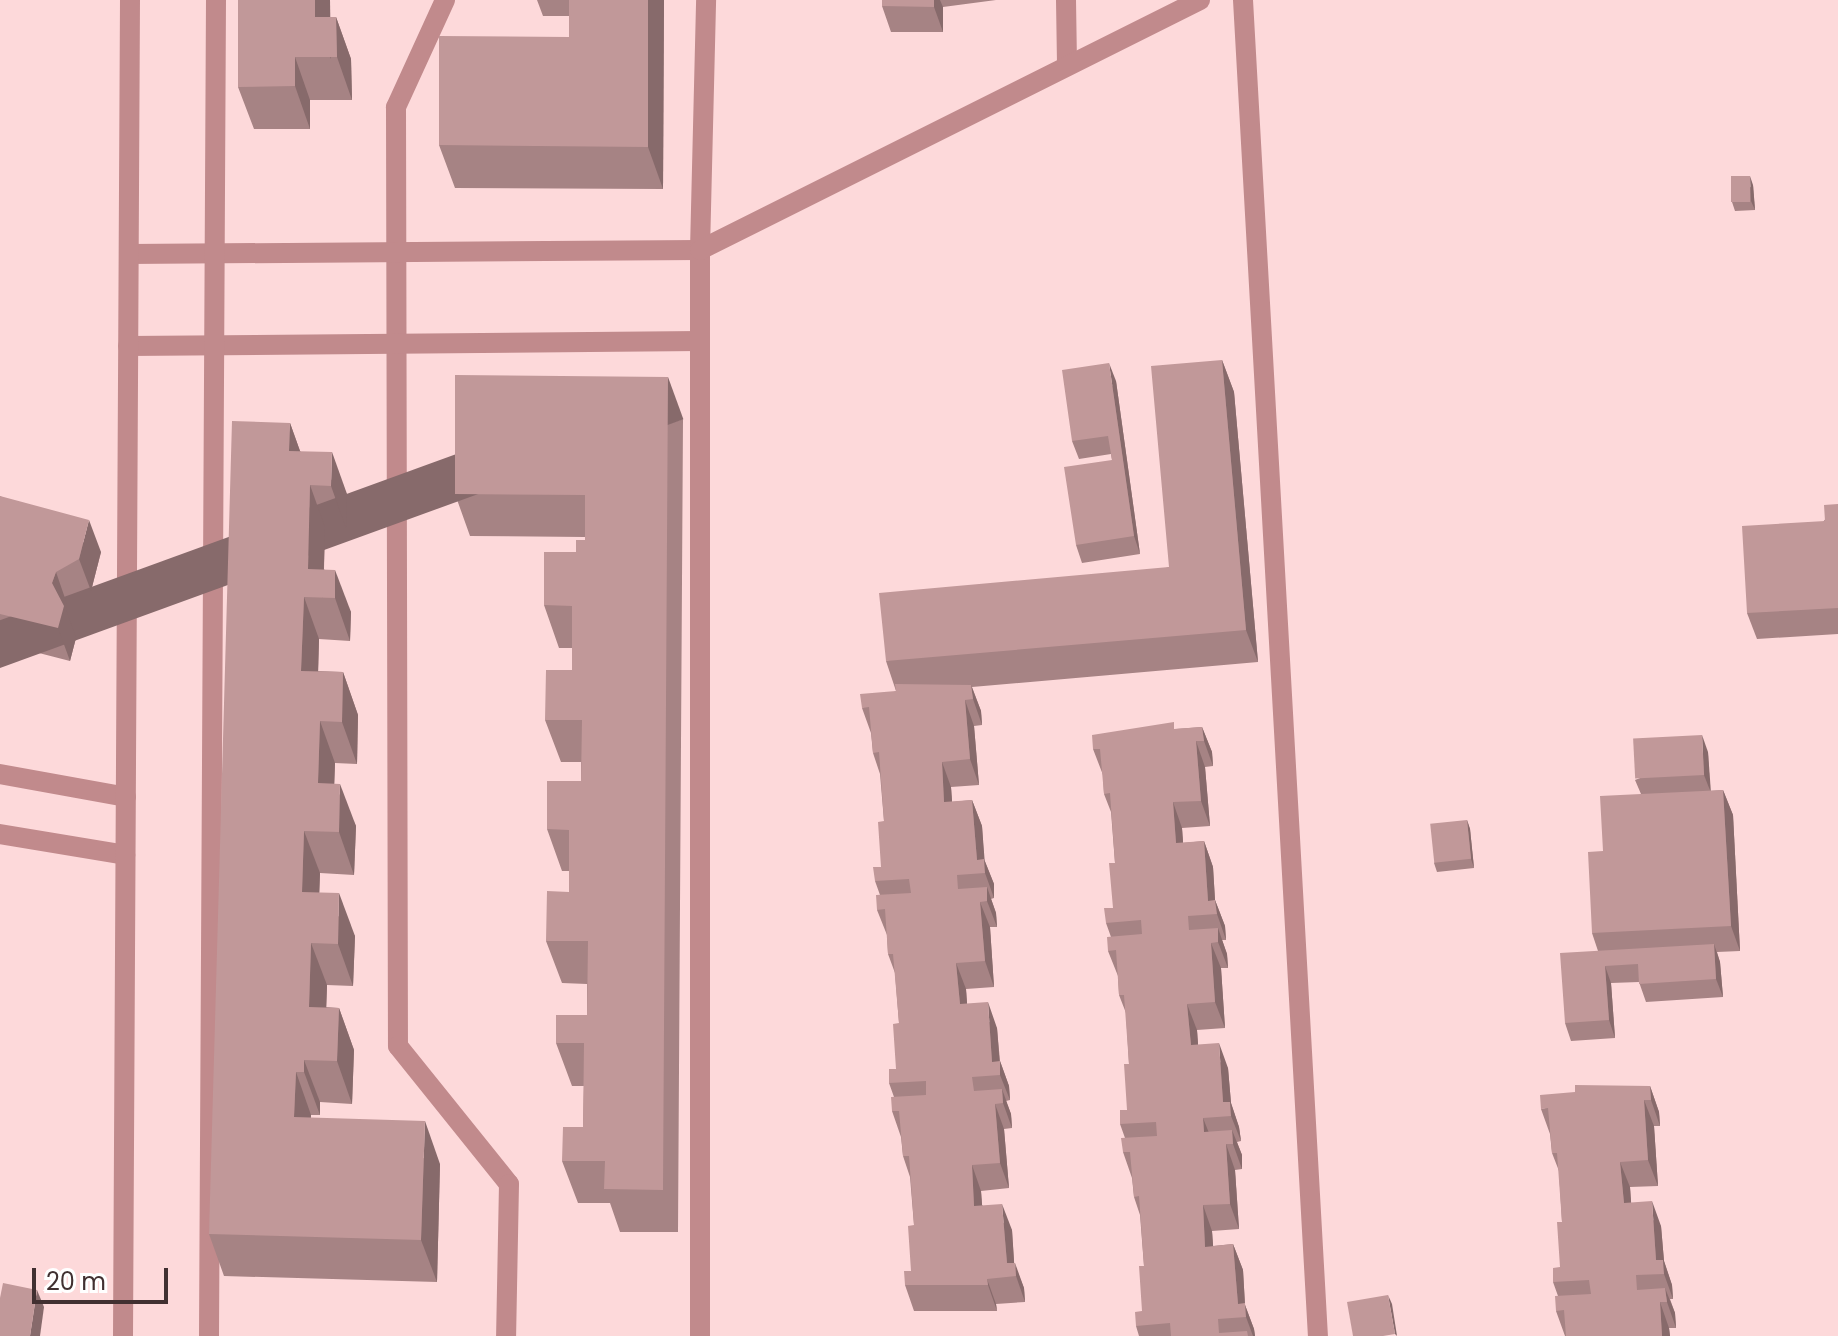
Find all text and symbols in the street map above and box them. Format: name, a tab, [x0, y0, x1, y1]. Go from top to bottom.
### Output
scale bar	[36, 1252, 172, 1302]
text: 20 m	[46, 1265, 106, 1298]

